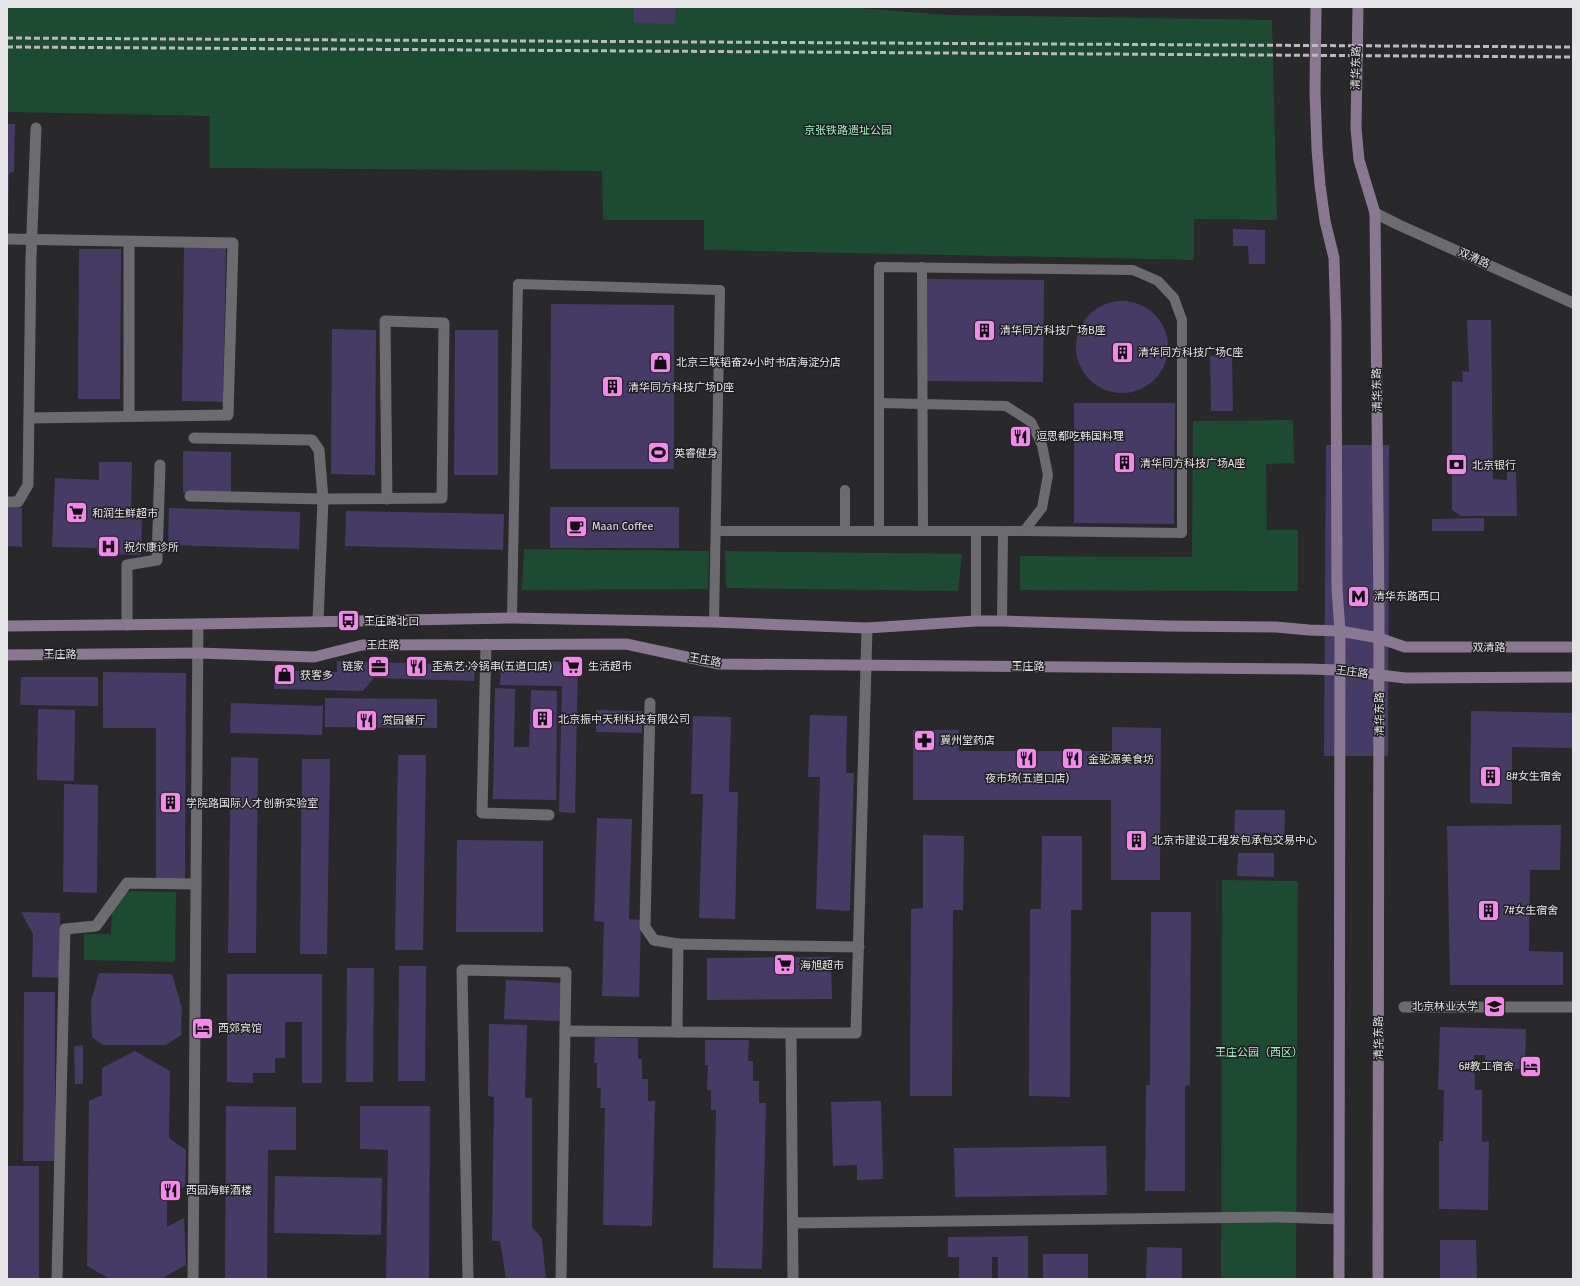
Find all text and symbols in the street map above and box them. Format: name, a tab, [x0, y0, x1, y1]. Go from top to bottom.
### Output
street label: 清华东路	[1349, 46, 1363, 90]
park label: 京张铁路遗址公园	[804, 124, 892, 137]
street label: 双清路	[1456, 245, 1492, 271]
building icon: 清华同方科技广场B座	[972, 317, 998, 343]
place label: 清华同方科技广场B座	[1000, 324, 1106, 337]
building icon: 清华同方科技广场C座	[1109, 339, 1135, 365]
place label: 清华同方科技广场C座	[1138, 346, 1243, 359]
shop icon: 北京三联韬奋24小时书店海淀分店	[648, 349, 674, 375]
place label: 北京三联韬奋24小时书店海淀分店	[676, 356, 841, 369]
street label: 清华东路	[1370, 368, 1384, 412]
building icon: 清华同方科技广场D座	[599, 374, 625, 400]
place label: 清华同方科技广场D座	[628, 381, 734, 394]
restaurant icon: 逗思都吃韩国料理	[1008, 423, 1034, 449]
place label: 逗思都吃韩国料理	[1036, 430, 1124, 443]
sports icon: 英睿健身	[645, 440, 671, 466]
place label: 英睿健身	[674, 447, 718, 460]
building icon: 清华同方科技广场A座	[1111, 450, 1137, 476]
bank icon: 北京银行	[1443, 452, 1469, 478]
place label: 清华同方科技广场A座	[1140, 457, 1245, 470]
place label: 北京银行	[1472, 459, 1516, 472]
supermarket icon: 和润生鲜超市	[63, 500, 89, 526]
place label: 和润生鲜超市	[92, 507, 158, 520]
cafe icon: Maan Coffee	[563, 513, 589, 539]
place label: Maan Coffee	[592, 520, 653, 533]
hospital icon: 祝尔康诊所	[96, 534, 122, 560]
place label: 祝尔康诊所	[124, 541, 179, 554]
metro station icon: 清华东路西口	[1345, 583, 1371, 609]
place label: 清华东路西口	[1374, 590, 1440, 603]
bus stop icon: 王庄路北口	[335, 608, 361, 634]
place label: 王庄路北口	[364, 615, 419, 628]
street label: 王庄路	[366, 638, 400, 652]
street label: 双清路	[1473, 641, 1506, 654]
street label: 王庄路	[44, 648, 77, 661]
street label: 王庄路	[688, 651, 722, 669]
office icon: 链家	[366, 653, 392, 679]
restaurant icon: 歪煮艺·冷锅串(五道口店)	[404, 653, 430, 679]
supermarket icon: 生活超市	[559, 653, 585, 679]
place label: 链家	[342, 660, 364, 673]
place label: 歪煮艺·冷锅串(五道口店)	[432, 660, 552, 673]
place label: 生活超市	[588, 660, 632, 673]
street label: 王庄路	[1012, 660, 1045, 673]
shop icon: 获客多	[271, 662, 297, 688]
street label: 王庄路	[1335, 664, 1369, 680]
place label: 获客多	[300, 669, 333, 682]
street label: 清华东路	[1373, 692, 1386, 736]
building icon: 北京振中天利科技有限公司	[530, 706, 556, 732]
restaurant icon: 赏园餐厅	[354, 707, 380, 733]
place label: 北京振中天利科技有限公司	[558, 713, 690, 726]
place label: 赏园餐厅	[382, 714, 426, 727]
pharmacy icon: 冀州堂药店	[912, 727, 938, 753]
place label: 冀州堂药店	[940, 734, 995, 747]
restaurant icon: 夜市场(五道口店)	[1014, 745, 1040, 771]
restaurant icon: 金驼源美食坊	[1059, 746, 1085, 772]
place label: 金驼源美食坊	[1088, 753, 1154, 766]
building icon: 8#女生宿舍	[1478, 763, 1504, 789]
place label: 8#女生宿舍	[1506, 770, 1562, 783]
place label: 夜市场(五道口店)	[985, 772, 1069, 785]
building icon: 学院路国际人才创新实验室	[158, 790, 184, 816]
place label: 学院路国际人才创新实验室	[186, 797, 318, 810]
building icon: 北京市建设工程发包承包交易中心	[1123, 827, 1149, 853]
place label: 北京市建设工程发包承包交易中心	[1152, 834, 1317, 847]
building icon: 7#女生宿舍	[1476, 897, 1502, 923]
place label: 7#女生宿舍	[1504, 904, 1558, 917]
supermarket icon: 海旭超市	[772, 952, 798, 978]
place label: 海旭超市	[800, 959, 844, 972]
school or university icon: 北京林业大学	[1481, 993, 1507, 1019]
place label: 北京林业大学	[1412, 1000, 1478, 1013]
hotel icon: 西郊宾馆	[189, 1015, 215, 1041]
street label: 清华东路	[1372, 1016, 1385, 1060]
place label: 西郊宾馆	[218, 1022, 262, 1035]
park label: 王庄公园（西区）	[1215, 1046, 1303, 1059]
hotel icon: 6#教工宿舍	[1517, 1053, 1543, 1079]
place label: 6#教工宿舍	[1458, 1060, 1514, 1073]
restaurant icon: 西园海鲜酒楼	[157, 1177, 183, 1203]
place label: 西园海鲜酒楼	[186, 1184, 252, 1197]

